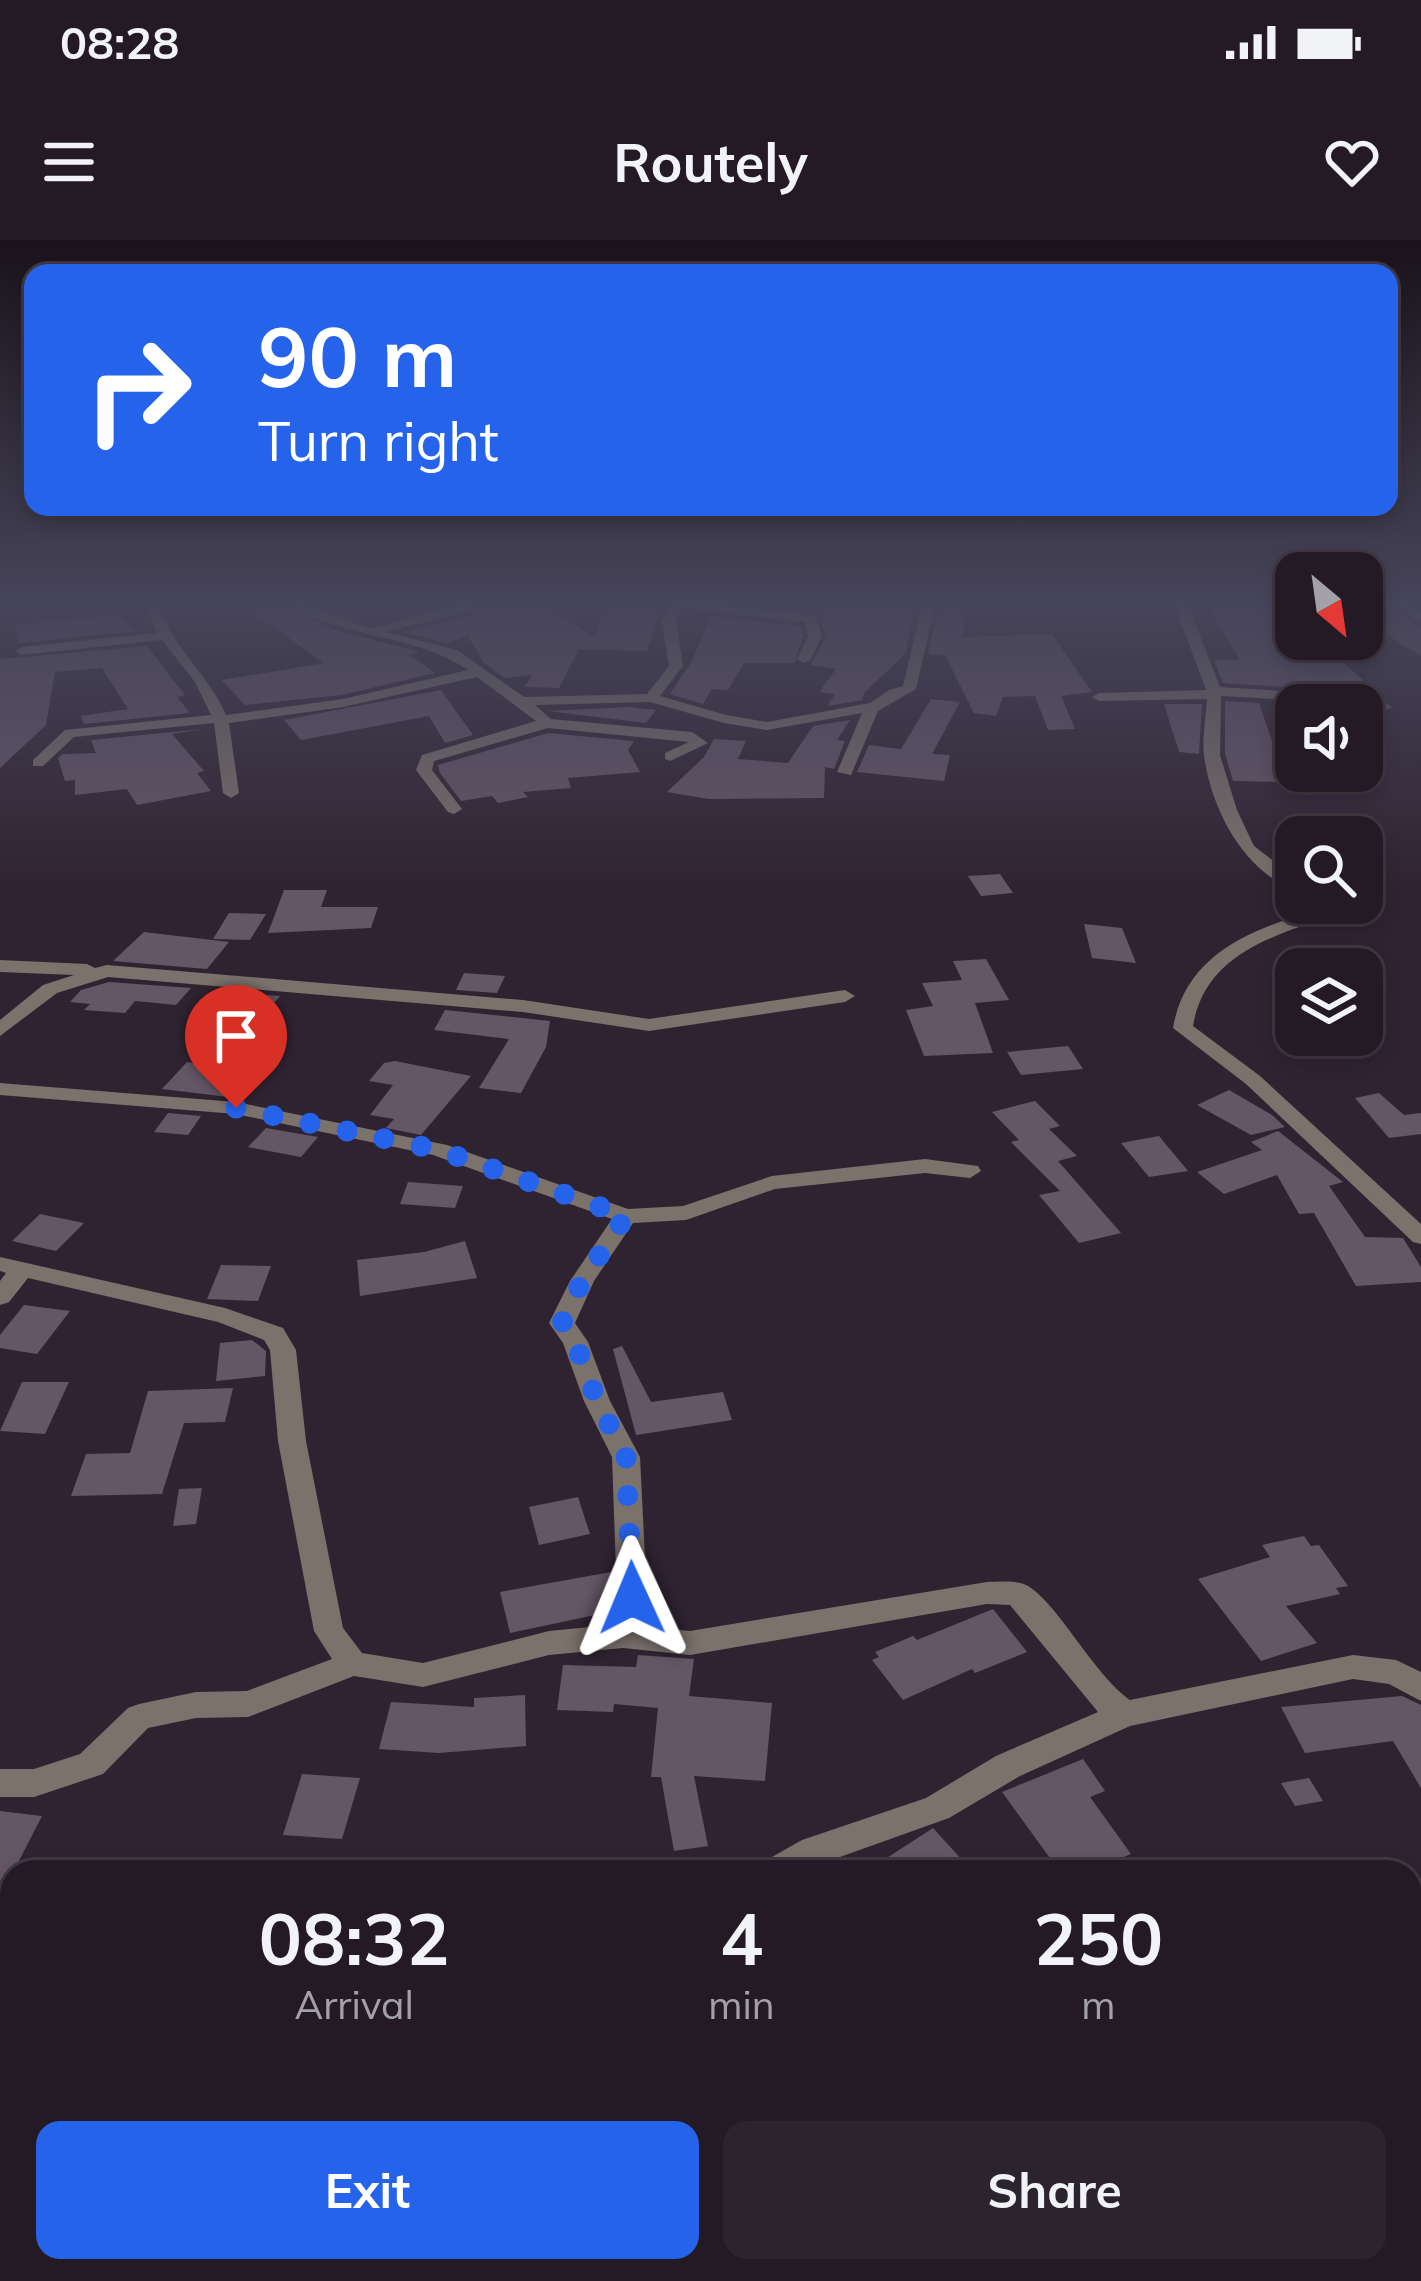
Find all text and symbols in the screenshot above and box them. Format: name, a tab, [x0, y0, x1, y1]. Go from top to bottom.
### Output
text: 08:28	[60, 14, 179, 70]
text: Routely	[613, 128, 808, 196]
icon: menu	[36, 129, 102, 195]
icon: heart	[1319, 129, 1385, 195]
text: 90 m	[258, 303, 457, 408]
icon: right	[60, 312, 216, 468]
text: Turn right	[258, 407, 499, 475]
north arrow	[1275, 552, 1383, 660]
map controls	[1275, 552, 1383, 1056]
button: sound	[1275, 684, 1383, 792]
button: search	[1275, 816, 1383, 924]
button: layers	[1275, 948, 1383, 1056]
pin	[185, 985, 287, 1108]
icon: arrive	[203, 1003, 269, 1069]
position arrow	[569, 1535, 695, 1661]
text: 08:32	[259, 1893, 449, 1983]
text: 4	[720, 1893, 763, 1983]
text: 250	[1034, 1893, 1163, 1983]
text: Arrival	[295, 1980, 414, 2029]
text: min	[708, 1980, 775, 2029]
text: m	[1081, 1980, 1115, 2029]
button: Exit	[36, 2121, 699, 2259]
button: Share	[723, 2121, 1386, 2259]

